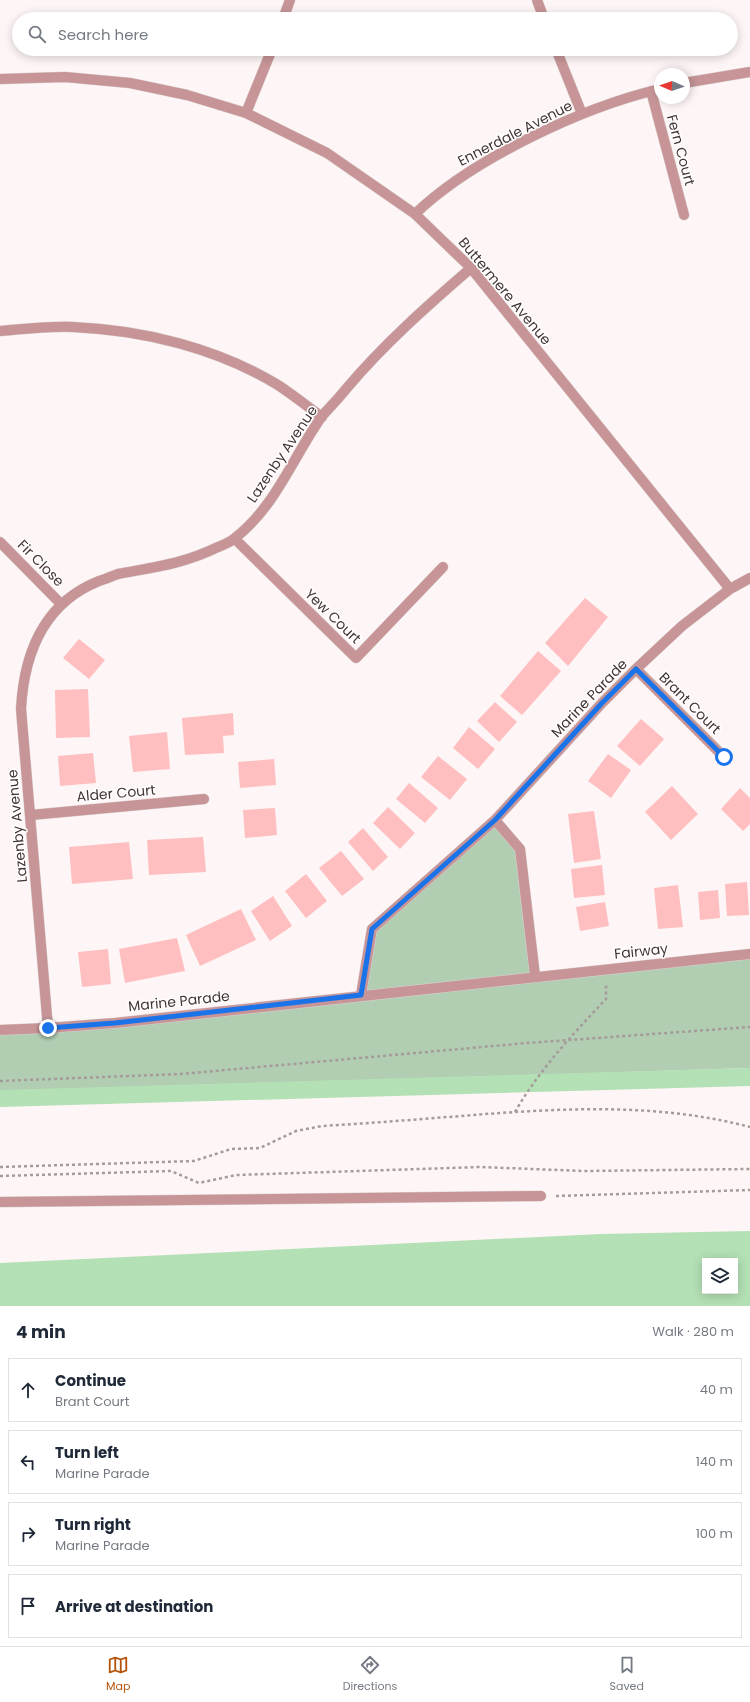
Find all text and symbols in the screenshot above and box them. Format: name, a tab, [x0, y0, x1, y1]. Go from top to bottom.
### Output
search box	[12, 12, 738, 56]
icon: search	[26, 23, 48, 45]
text: Search here	[58, 24, 148, 45]
north arrow	[654, 68, 690, 104]
street label: Ennerdale Avenue	[454, 95, 576, 171]
street label: Fern Court	[662, 112, 700, 188]
street label: Buttermere Avenue	[454, 233, 556, 349]
street label: Lazenby Avenue	[242, 401, 322, 507]
street label: Fir Close	[13, 535, 69, 591]
street label: Yew Court	[300, 584, 366, 648]
street label: Marine Parade	[546, 654, 632, 742]
street label: Brant Court	[655, 668, 725, 738]
route start	[715, 748, 733, 766]
street label: Lazenby Avenue	[2, 768, 32, 883]
street label: Alder Court	[76, 780, 156, 806]
street label: Fairway	[613, 938, 669, 964]
street label: Marine Parade	[127, 986, 231, 1016]
route end	[39, 1019, 57, 1037]
map controls	[702, 1258, 738, 1294]
button: layers	[702, 1258, 738, 1294]
text: 4 min	[16, 1320, 66, 1344]
text: Walk · 280 m	[652, 1322, 734, 1341]
text: Continue	[55, 1370, 126, 1391]
icon: ahead	[17, 1379, 39, 1401]
text: 40 m	[700, 1380, 733, 1399]
text: Brant Court	[55, 1392, 129, 1411]
text: Turn left	[55, 1442, 119, 1463]
icon: left	[17, 1451, 39, 1473]
text: 140 m	[696, 1452, 733, 1471]
text: Marine Parade	[55, 1464, 150, 1483]
text: Turn right	[55, 1514, 131, 1535]
icon: right	[17, 1523, 39, 1545]
text: 100 m	[696, 1524, 733, 1543]
text: Marine Parade	[55, 1536, 150, 1555]
icon: arrive	[17, 1595, 39, 1617]
text: Arrive at destination	[55, 1596, 213, 1617]
tab: Map	[106, 1654, 130, 1695]
tab: Directions	[343, 1654, 397, 1695]
tab: Saved	[610, 1654, 644, 1695]

